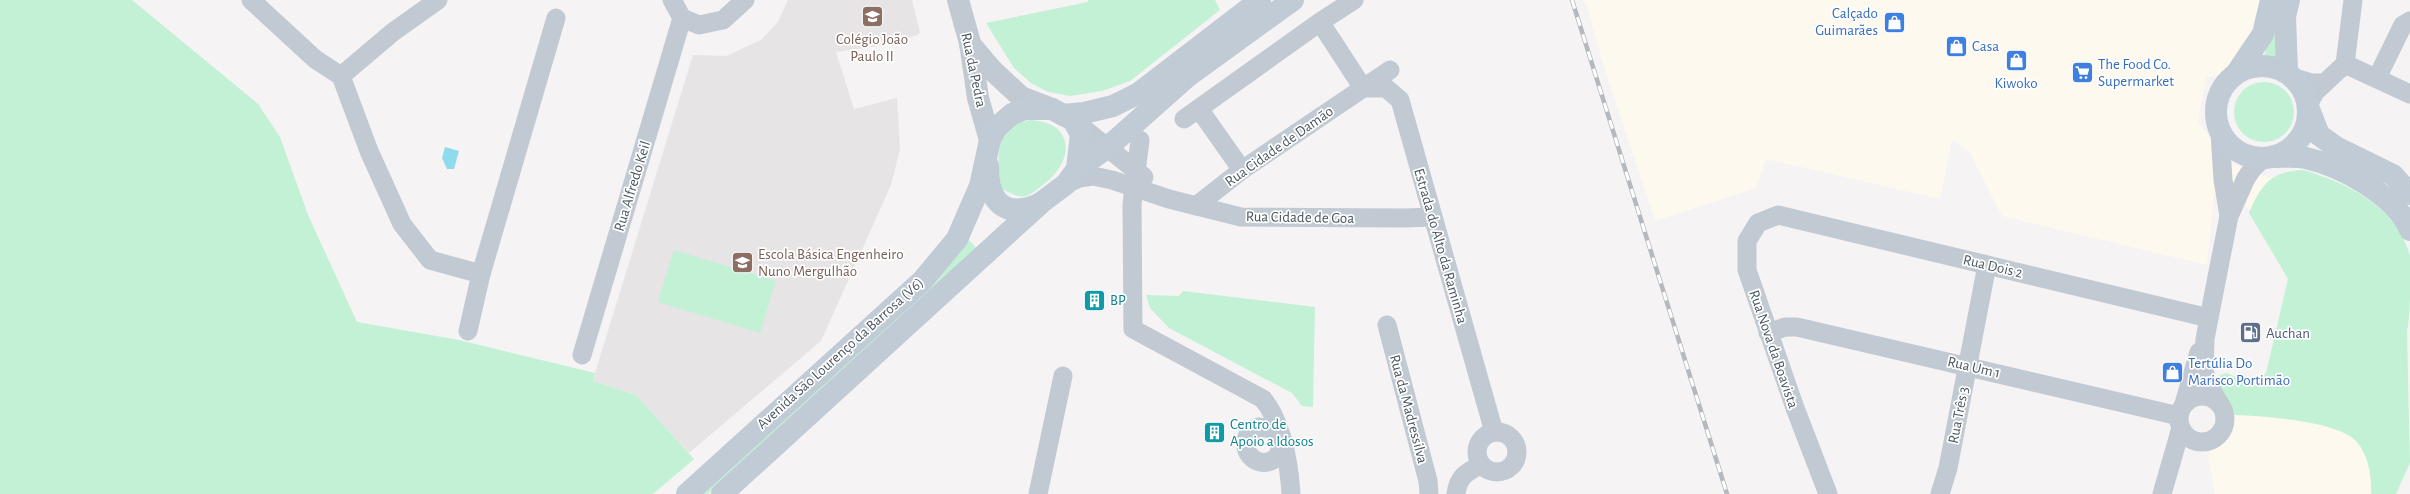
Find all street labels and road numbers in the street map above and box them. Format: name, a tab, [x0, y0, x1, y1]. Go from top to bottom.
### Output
street label: Rua da Pedra	[958, 31, 989, 109]
street label: Rua Cidade de Damão	[1222, 103, 1336, 189]
street label: Rua Alfredo Keil	[612, 139, 653, 233]
street label: Estrada do Alto da Raminha	[1411, 167, 1470, 326]
street label: Rua Cidade de Goa	[1246, 209, 1354, 226]
street label: Rua Dois 2	[1962, 252, 2024, 281]
street label: Avenida São Lourenço da Barrosa (V6)	[754, 275, 926, 432]
street label: Rua Nova da Boavista	[1746, 288, 1801, 410]
street label: Rua da Madressilva	[1387, 353, 1430, 465]
street label: Rua Um 1	[1946, 354, 2002, 381]
street label: Rua Três 3	[1946, 385, 1971, 445]

